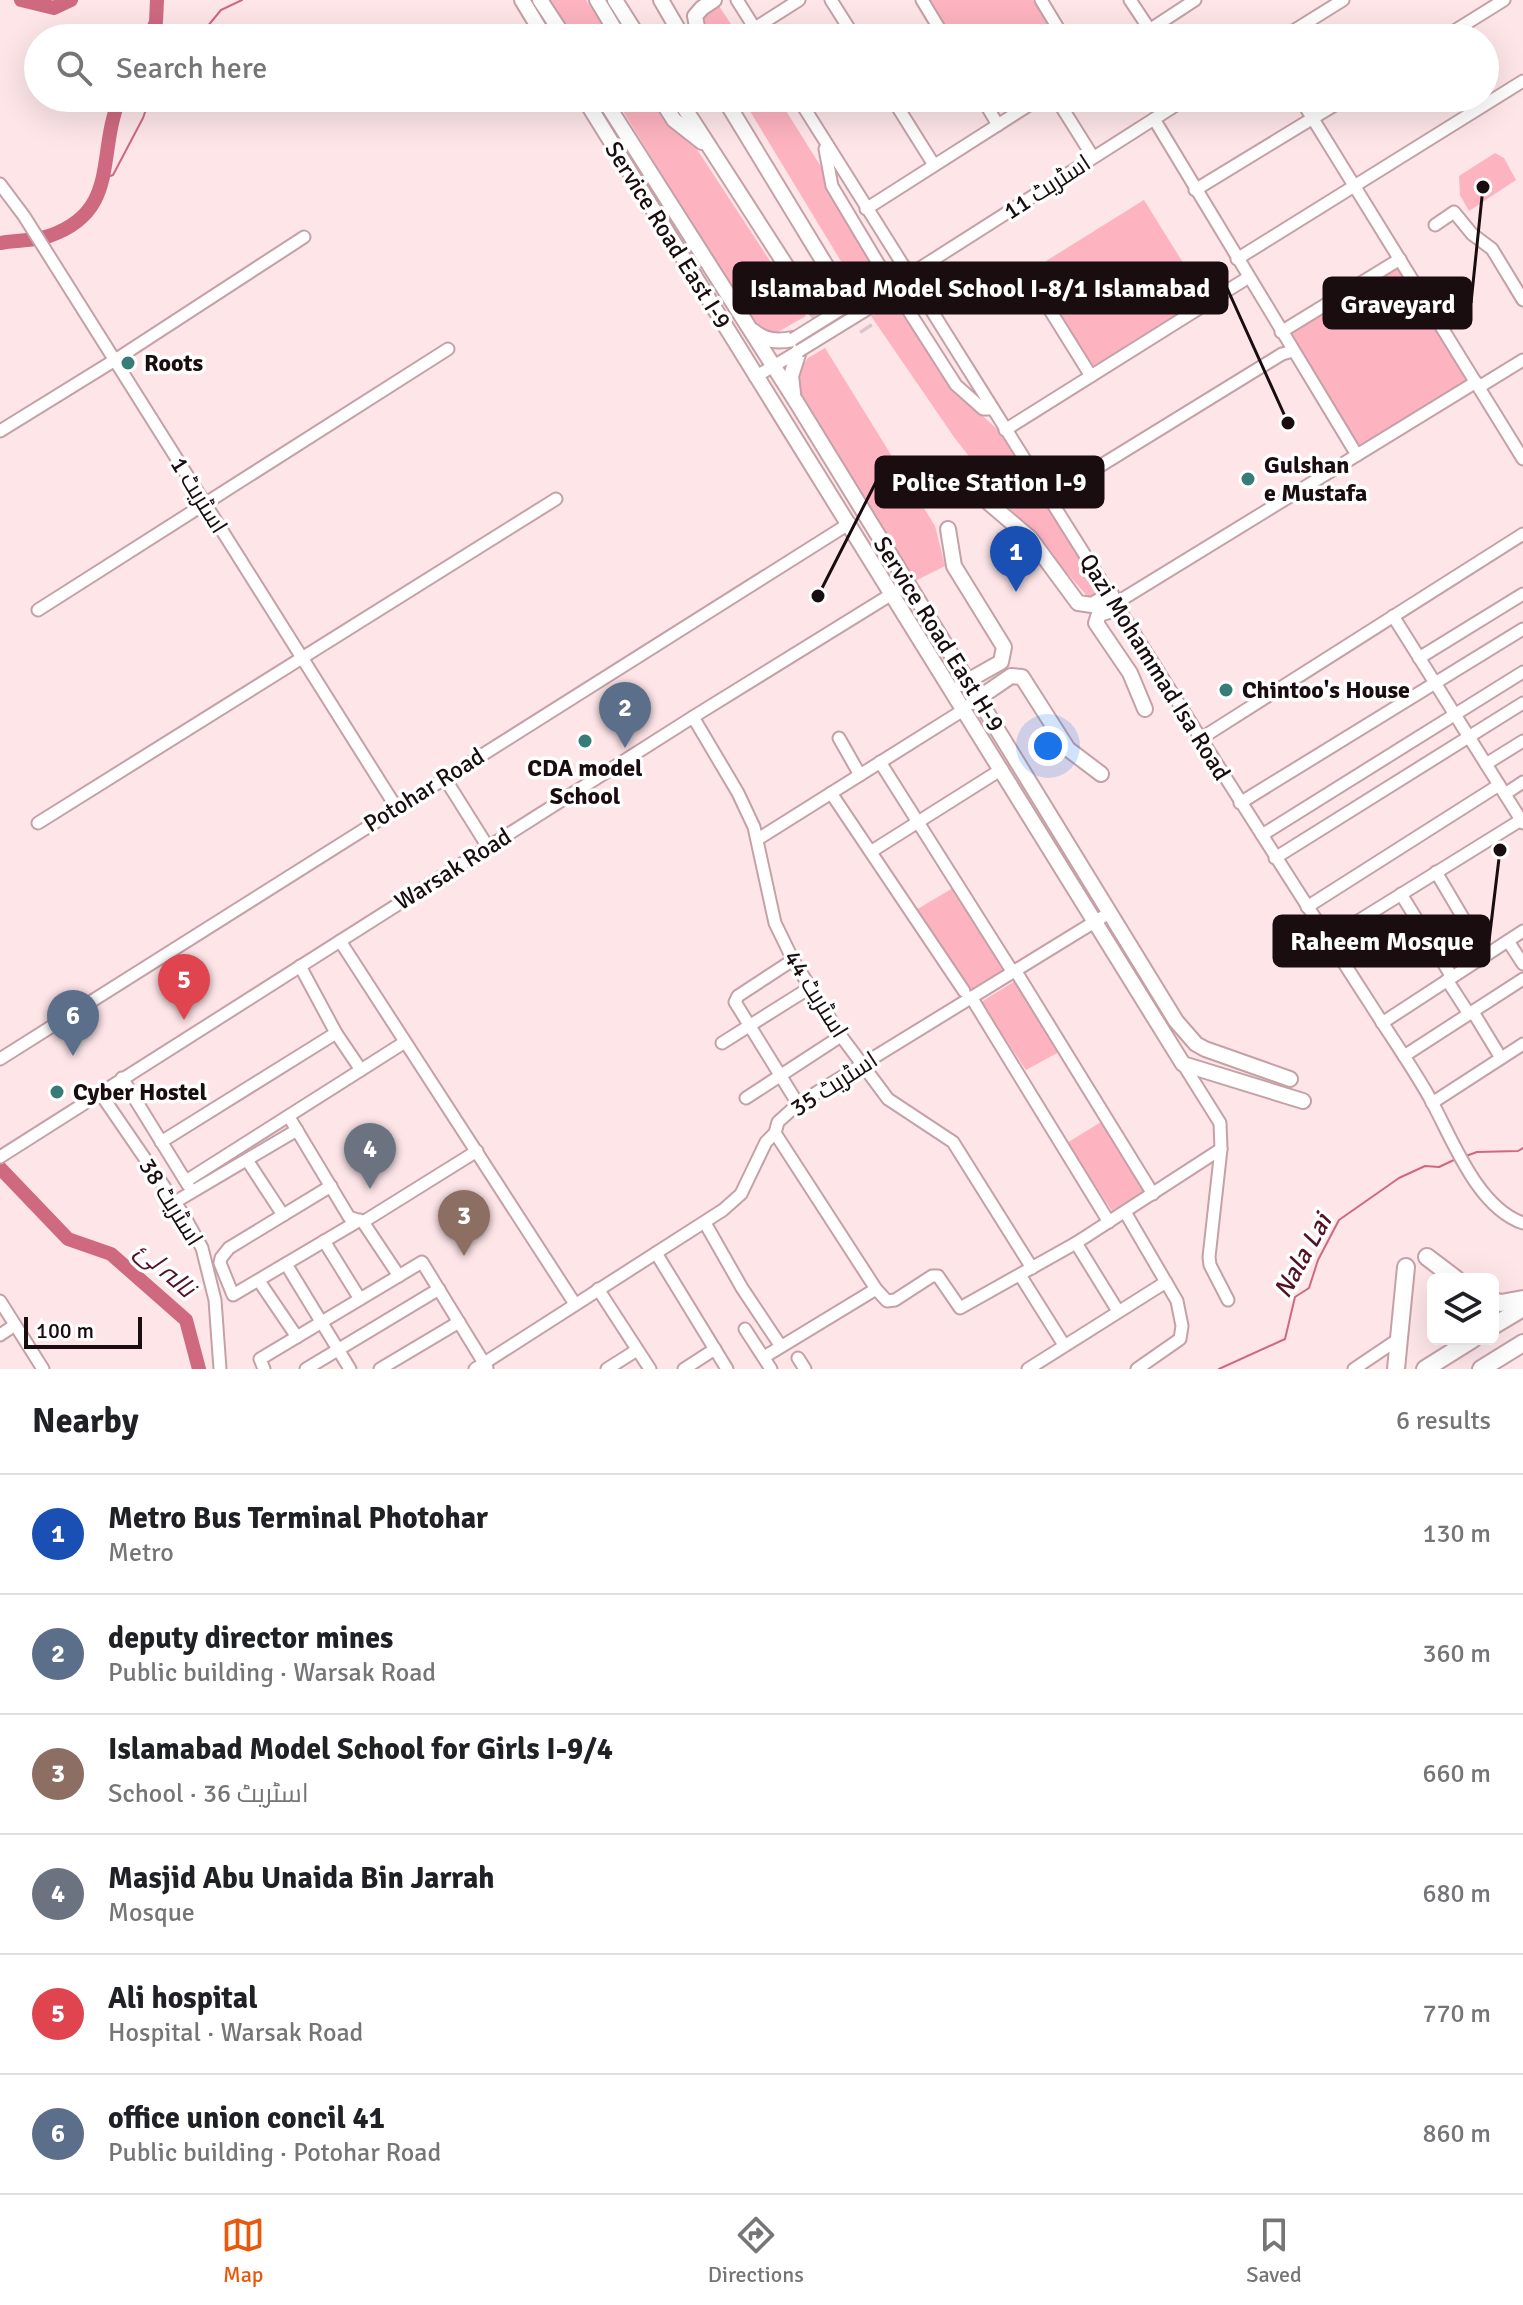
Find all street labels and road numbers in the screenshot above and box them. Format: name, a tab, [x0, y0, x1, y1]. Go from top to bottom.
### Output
street label: Service Road East I-9	[598, 136, 738, 334]
street label: اسٹریٹ 11	[998, 148, 1096, 226]
street label: اسٹریٹ 1	[164, 451, 234, 539]
street label: Service Road East H-9	[867, 531, 1011, 737]
street label: Qazi Mohammad Isa Road	[1073, 548, 1237, 786]
street label: Potohar Road	[358, 741, 490, 839]
street label: Warsak Road	[389, 821, 517, 917]
street label: اسٹریٹ 44	[777, 945, 855, 1043]
street label: اسٹریٹ 35	[785, 1045, 883, 1123]
street label: اسٹریٹ 38	[132, 1153, 210, 1251]

